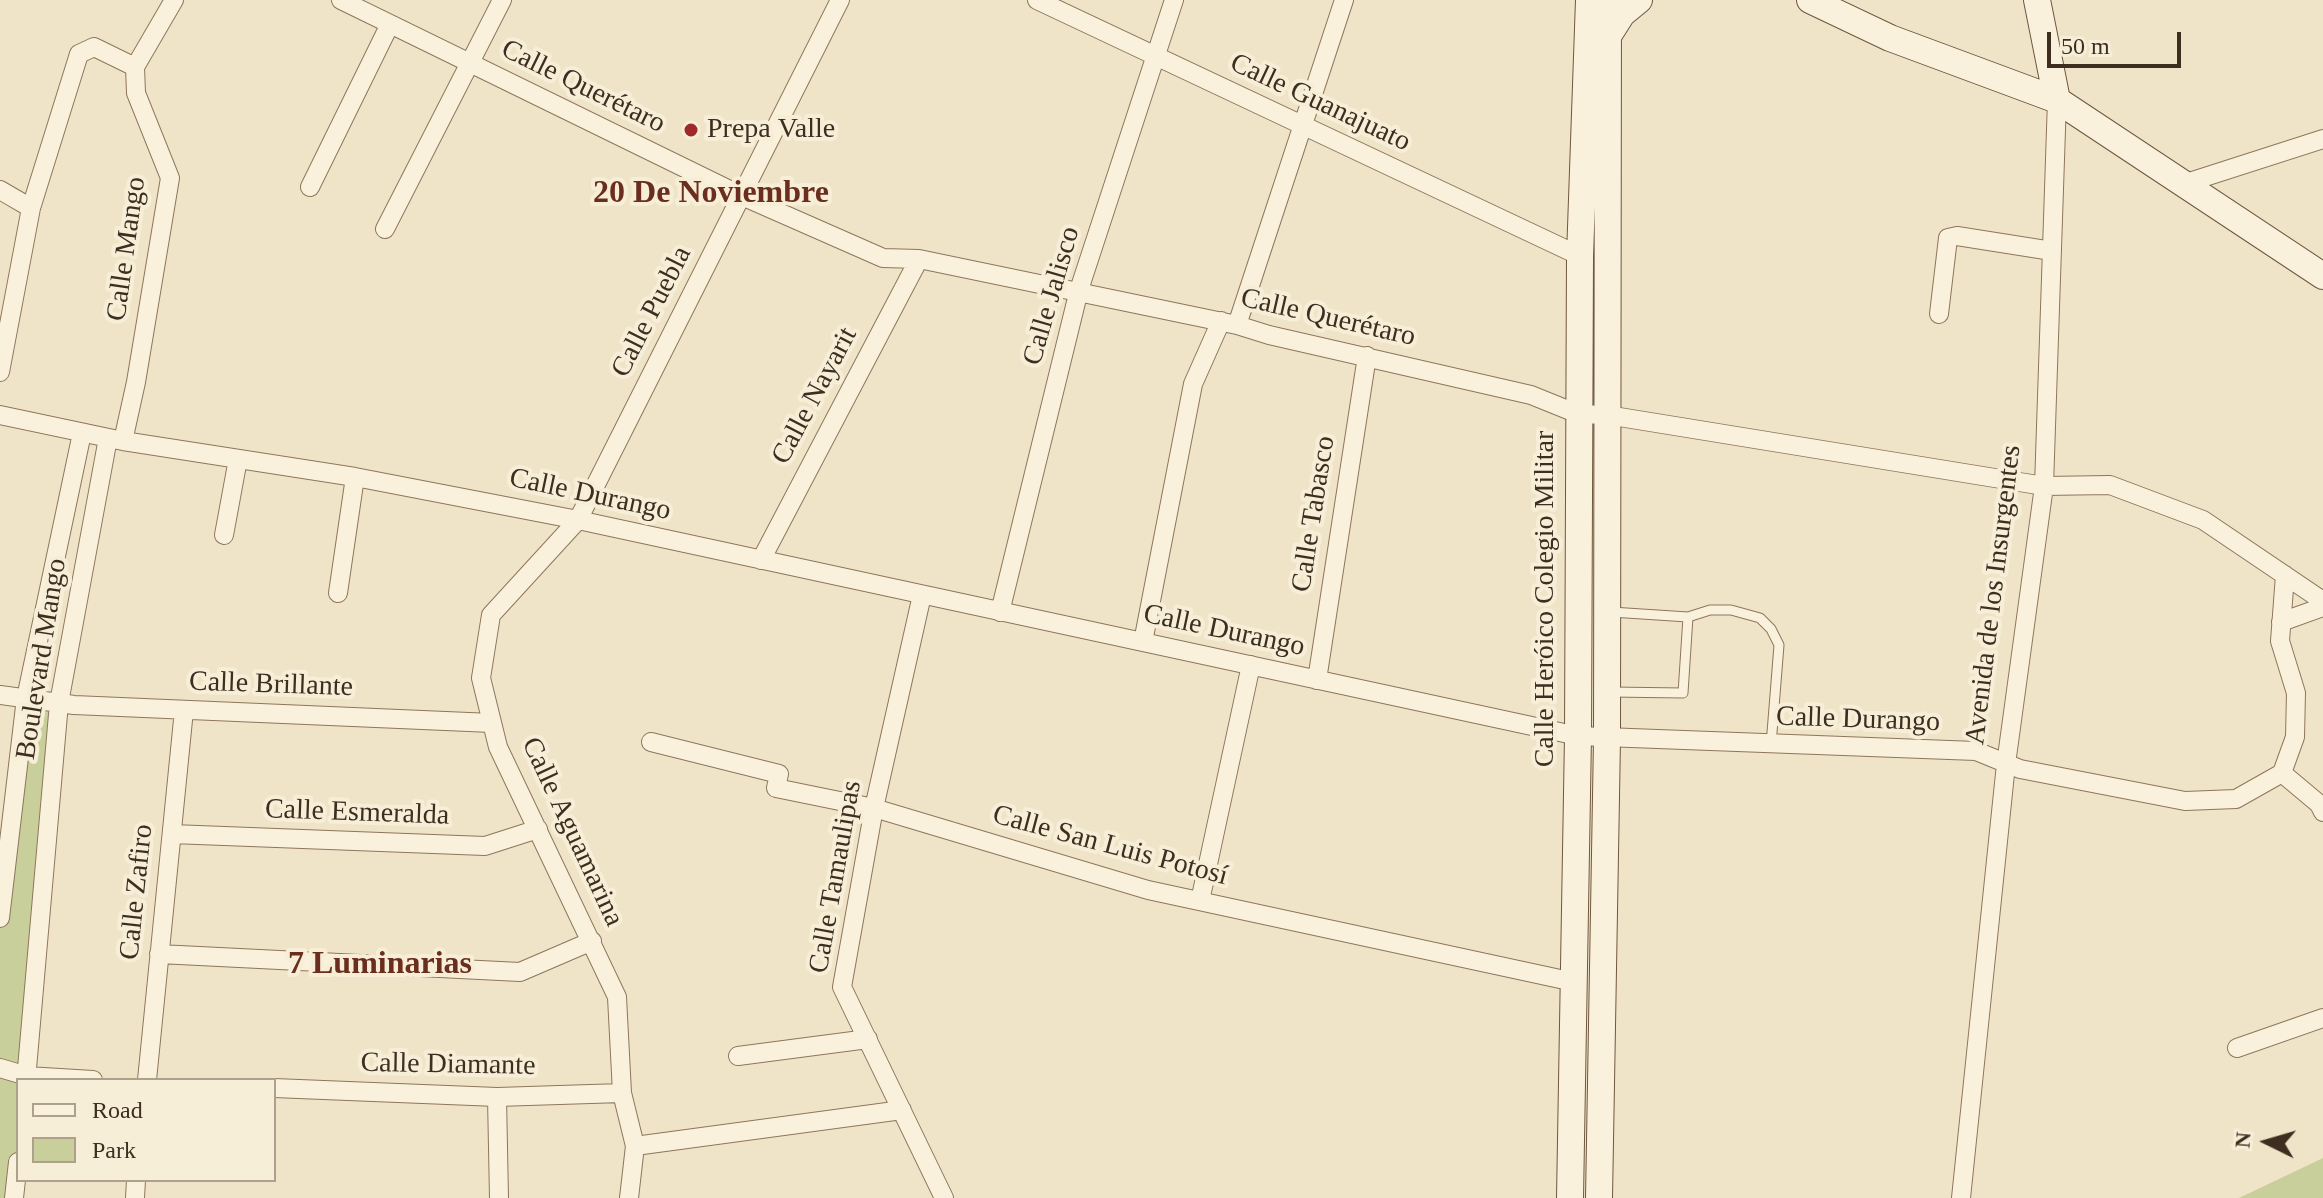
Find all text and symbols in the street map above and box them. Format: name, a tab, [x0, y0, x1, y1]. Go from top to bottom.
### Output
scale bar	[2051, 16, 2185, 66]
street label: Calle Querétaro	[496, 33, 670, 141]
text: 50 m	[2061, 33, 2110, 59]
street label: Calle Guanajuato	[1224, 47, 1416, 159]
place label: Prepa Valle	[707, 113, 835, 147]
marker: Prepa Valle	[682, 121, 700, 139]
street label: Calle Mango	[100, 175, 154, 323]
district label: 20 De Noviembre	[593, 175, 829, 213]
street label: Calle Jalisco	[1016, 223, 1088, 369]
street label: Calle Puebla	[605, 241, 699, 383]
street label: Calle Querétaro	[1237, 282, 1419, 354]
street label: Calle Nayarit	[765, 322, 865, 470]
street label: Calle Heróico Colegio Militar	[1529, 431, 1563, 767]
street label: Calle Tabasco	[1285, 434, 1343, 594]
street label: Avenida de los Insurgentes	[1959, 443, 2029, 747]
street label: Calle Durango	[506, 462, 674, 528]
street label: Boulevard Mango	[10, 556, 74, 762]
street label: Calle Durango	[1140, 598, 1308, 664]
street label: Calle Brillante	[188, 665, 354, 705]
street label: Calle Durango	[1775, 700, 1941, 740]
street label: Calle Aguamarina	[514, 732, 630, 932]
street label: Calle Tamaulipas	[803, 778, 869, 976]
street label: Calle Esmeralda	[264, 793, 450, 833]
street label: Calle San Luis Potosí	[989, 798, 1231, 894]
street label: Calle Zafiro	[113, 823, 161, 961]
district label: 7 Luminarias	[288, 946, 472, 984]
street label: Calle Diamante	[360, 1047, 536, 1083]
legend	[16, 1078, 276, 1182]
text: Road	[92, 1097, 143, 1123]
north arrow	[2227, 1102, 2307, 1182]
text: N	[2229, 1131, 2256, 1149]
text: Park	[92, 1137, 136, 1163]

